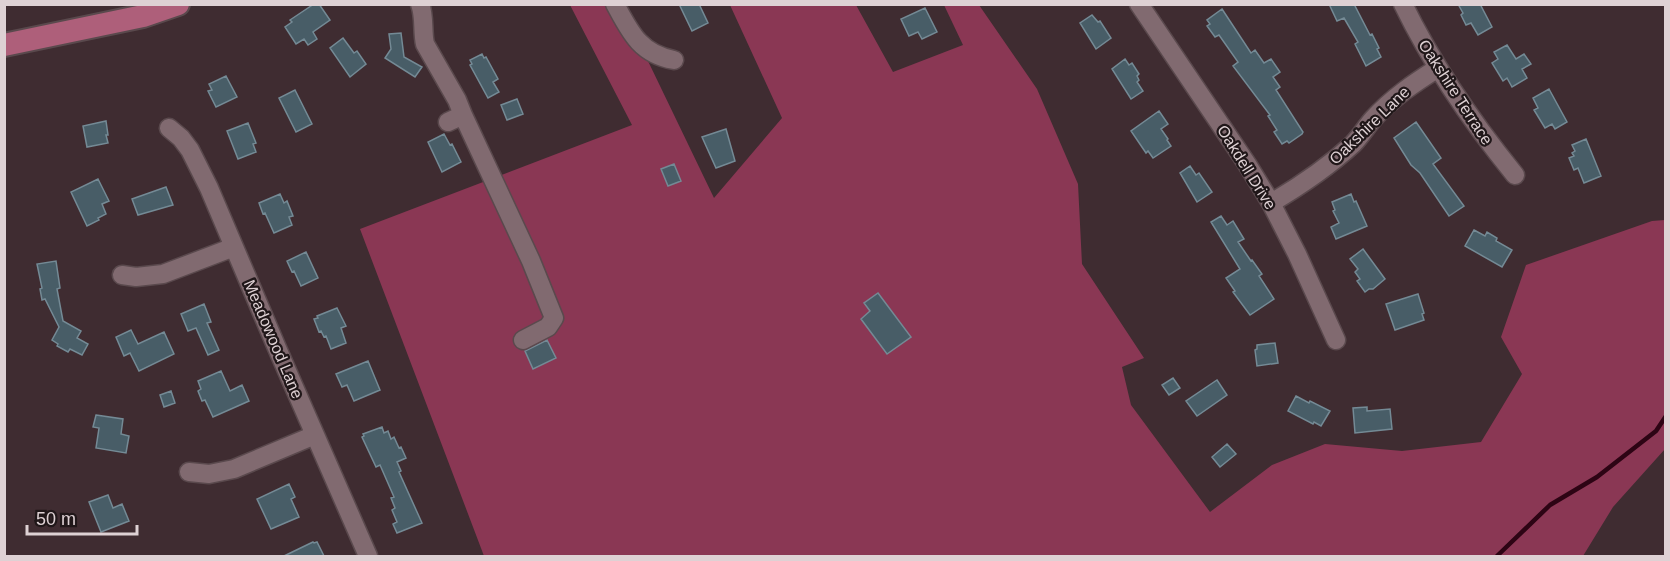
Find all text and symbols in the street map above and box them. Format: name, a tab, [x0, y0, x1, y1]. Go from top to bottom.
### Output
street label: Oakshire Terrace	[1415, 37, 1496, 148]
street label: Oakshire Lane	[1326, 83, 1413, 168]
street label: Oakdell Drive	[1214, 122, 1279, 213]
street label: Meadowood Lane	[241, 277, 306, 401]
scale bar	[27, 498, 136, 536]
text: 50 m	[36, 509, 76, 529]

